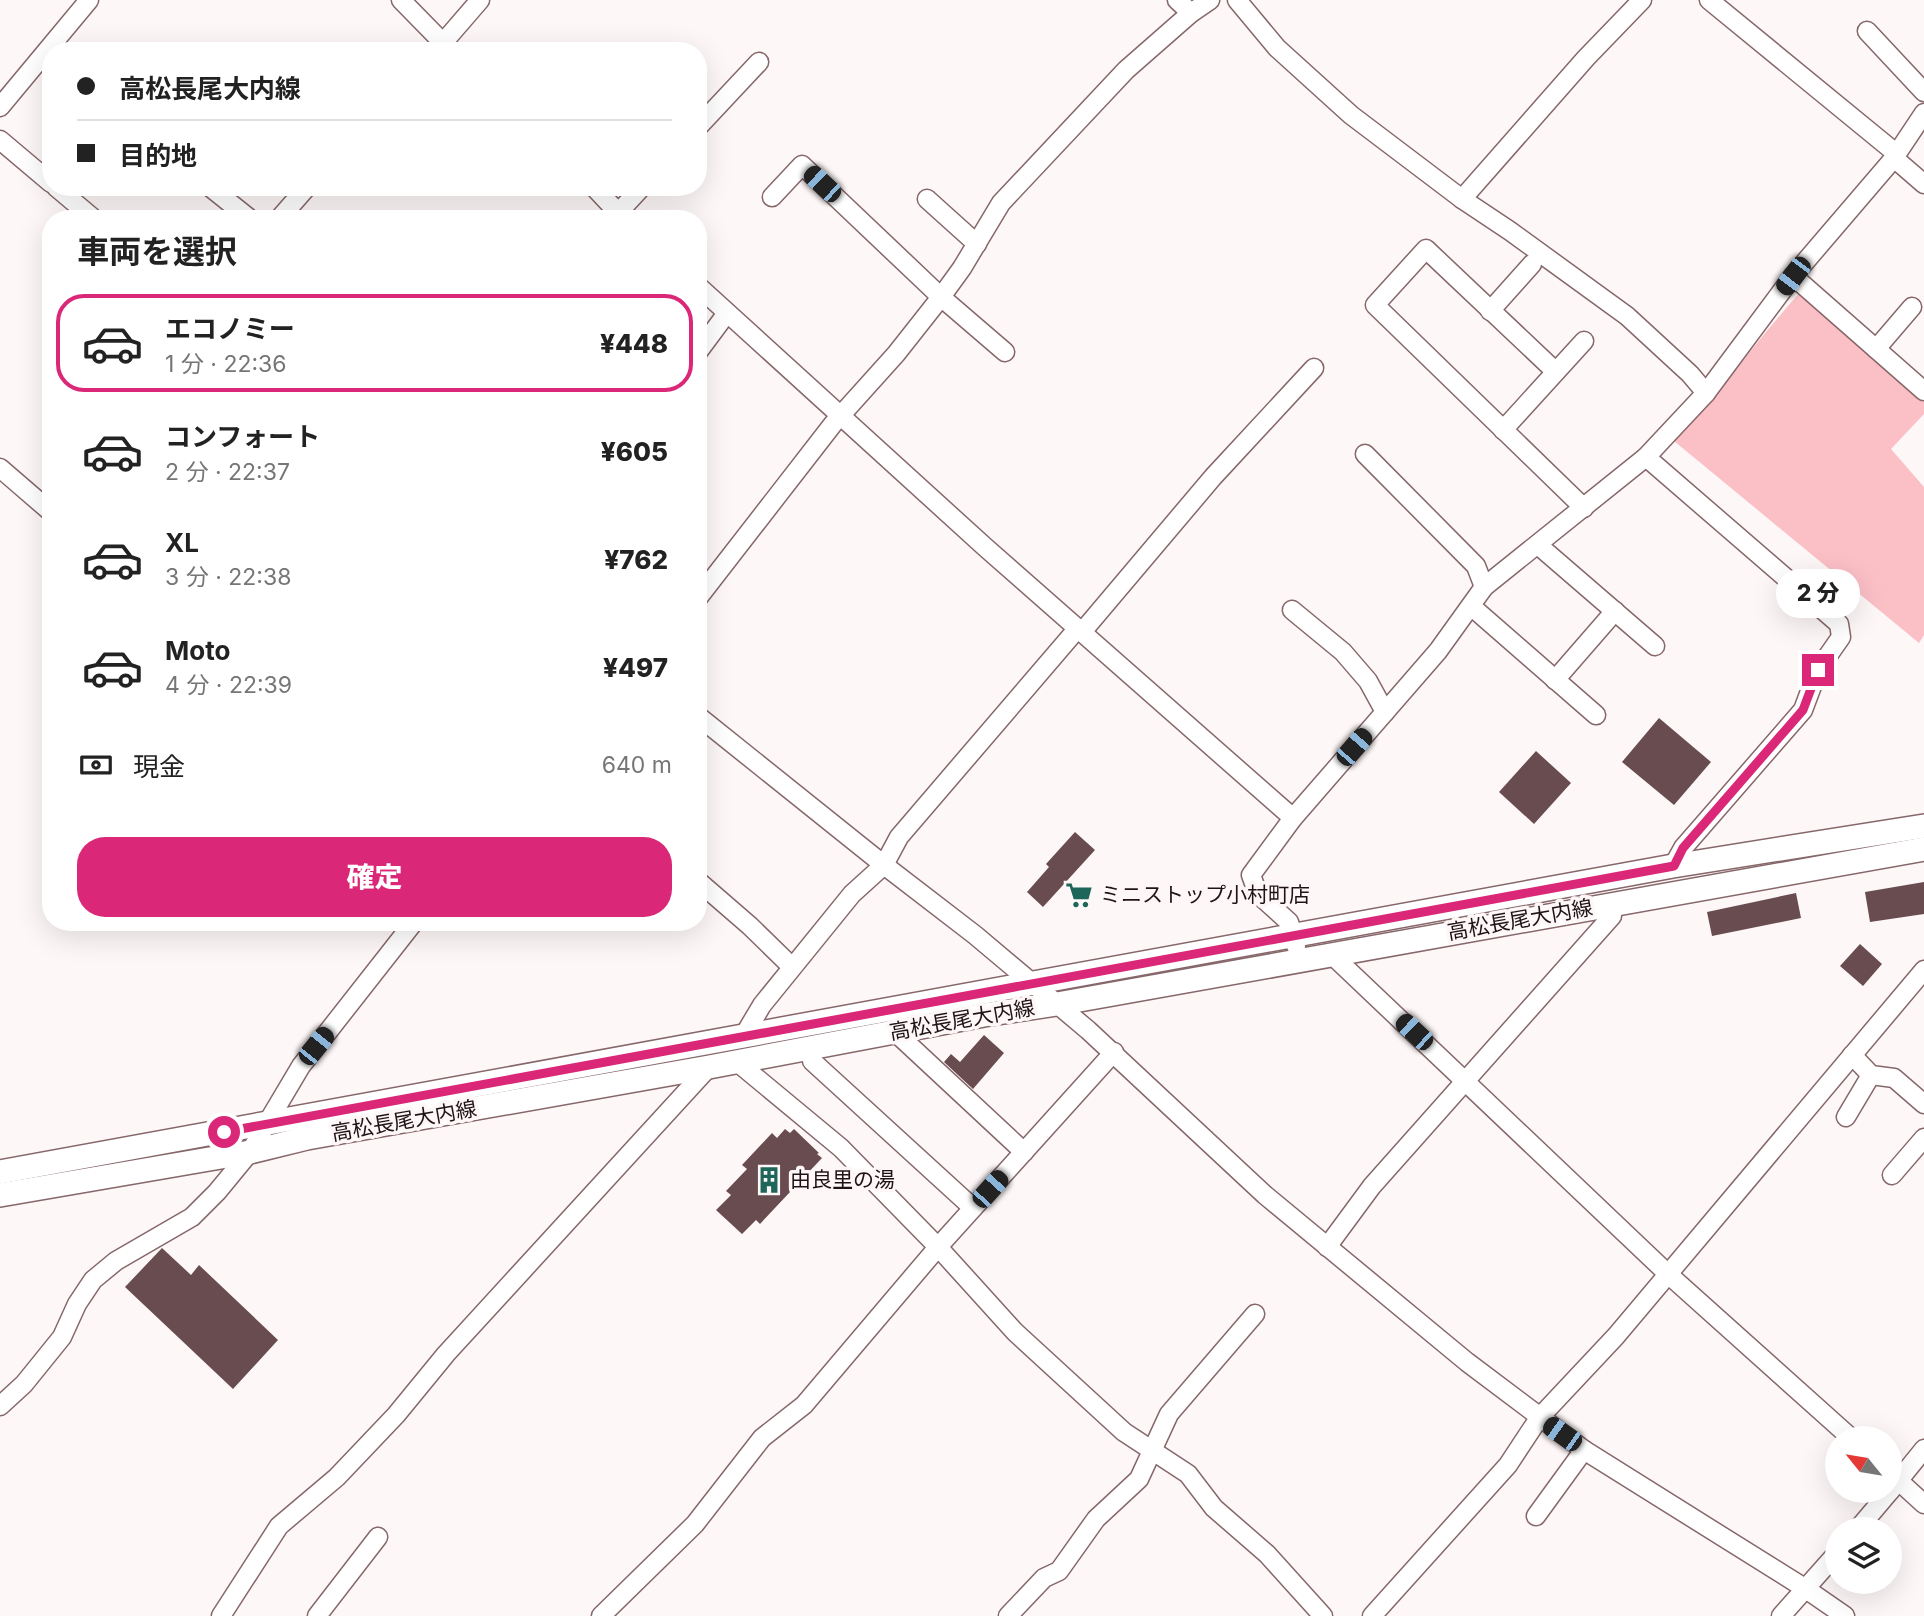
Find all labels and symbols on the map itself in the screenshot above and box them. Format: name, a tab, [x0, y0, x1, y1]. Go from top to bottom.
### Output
car	[800, 162, 845, 206]
car	[1772, 253, 1815, 299]
callout: 2 分	[1776, 568, 1860, 618]
route end	[1802, 654, 1834, 686]
car	[1333, 724, 1376, 770]
supermarket icon: ミニストップ小村町店	[1064, 880, 1094, 910]
place label: ミニストップ小村町店	[1100, 882, 1310, 907]
street label: 高松長尾大内線	[1445, 894, 1594, 945]
street label: 高松長尾大内線	[887, 994, 1036, 1045]
car	[1392, 1010, 1437, 1054]
car	[295, 1023, 338, 1069]
street label: 高松長尾大内線	[329, 1095, 478, 1146]
route start	[208, 1116, 240, 1148]
building icon: 由良里の湯	[754, 1165, 784, 1195]
car	[969, 1166, 1012, 1212]
place label: 由良里の湯	[790, 1167, 895, 1192]
car	[1539, 1413, 1586, 1455]
north arrow	[1825, 1426, 1902, 1503]

